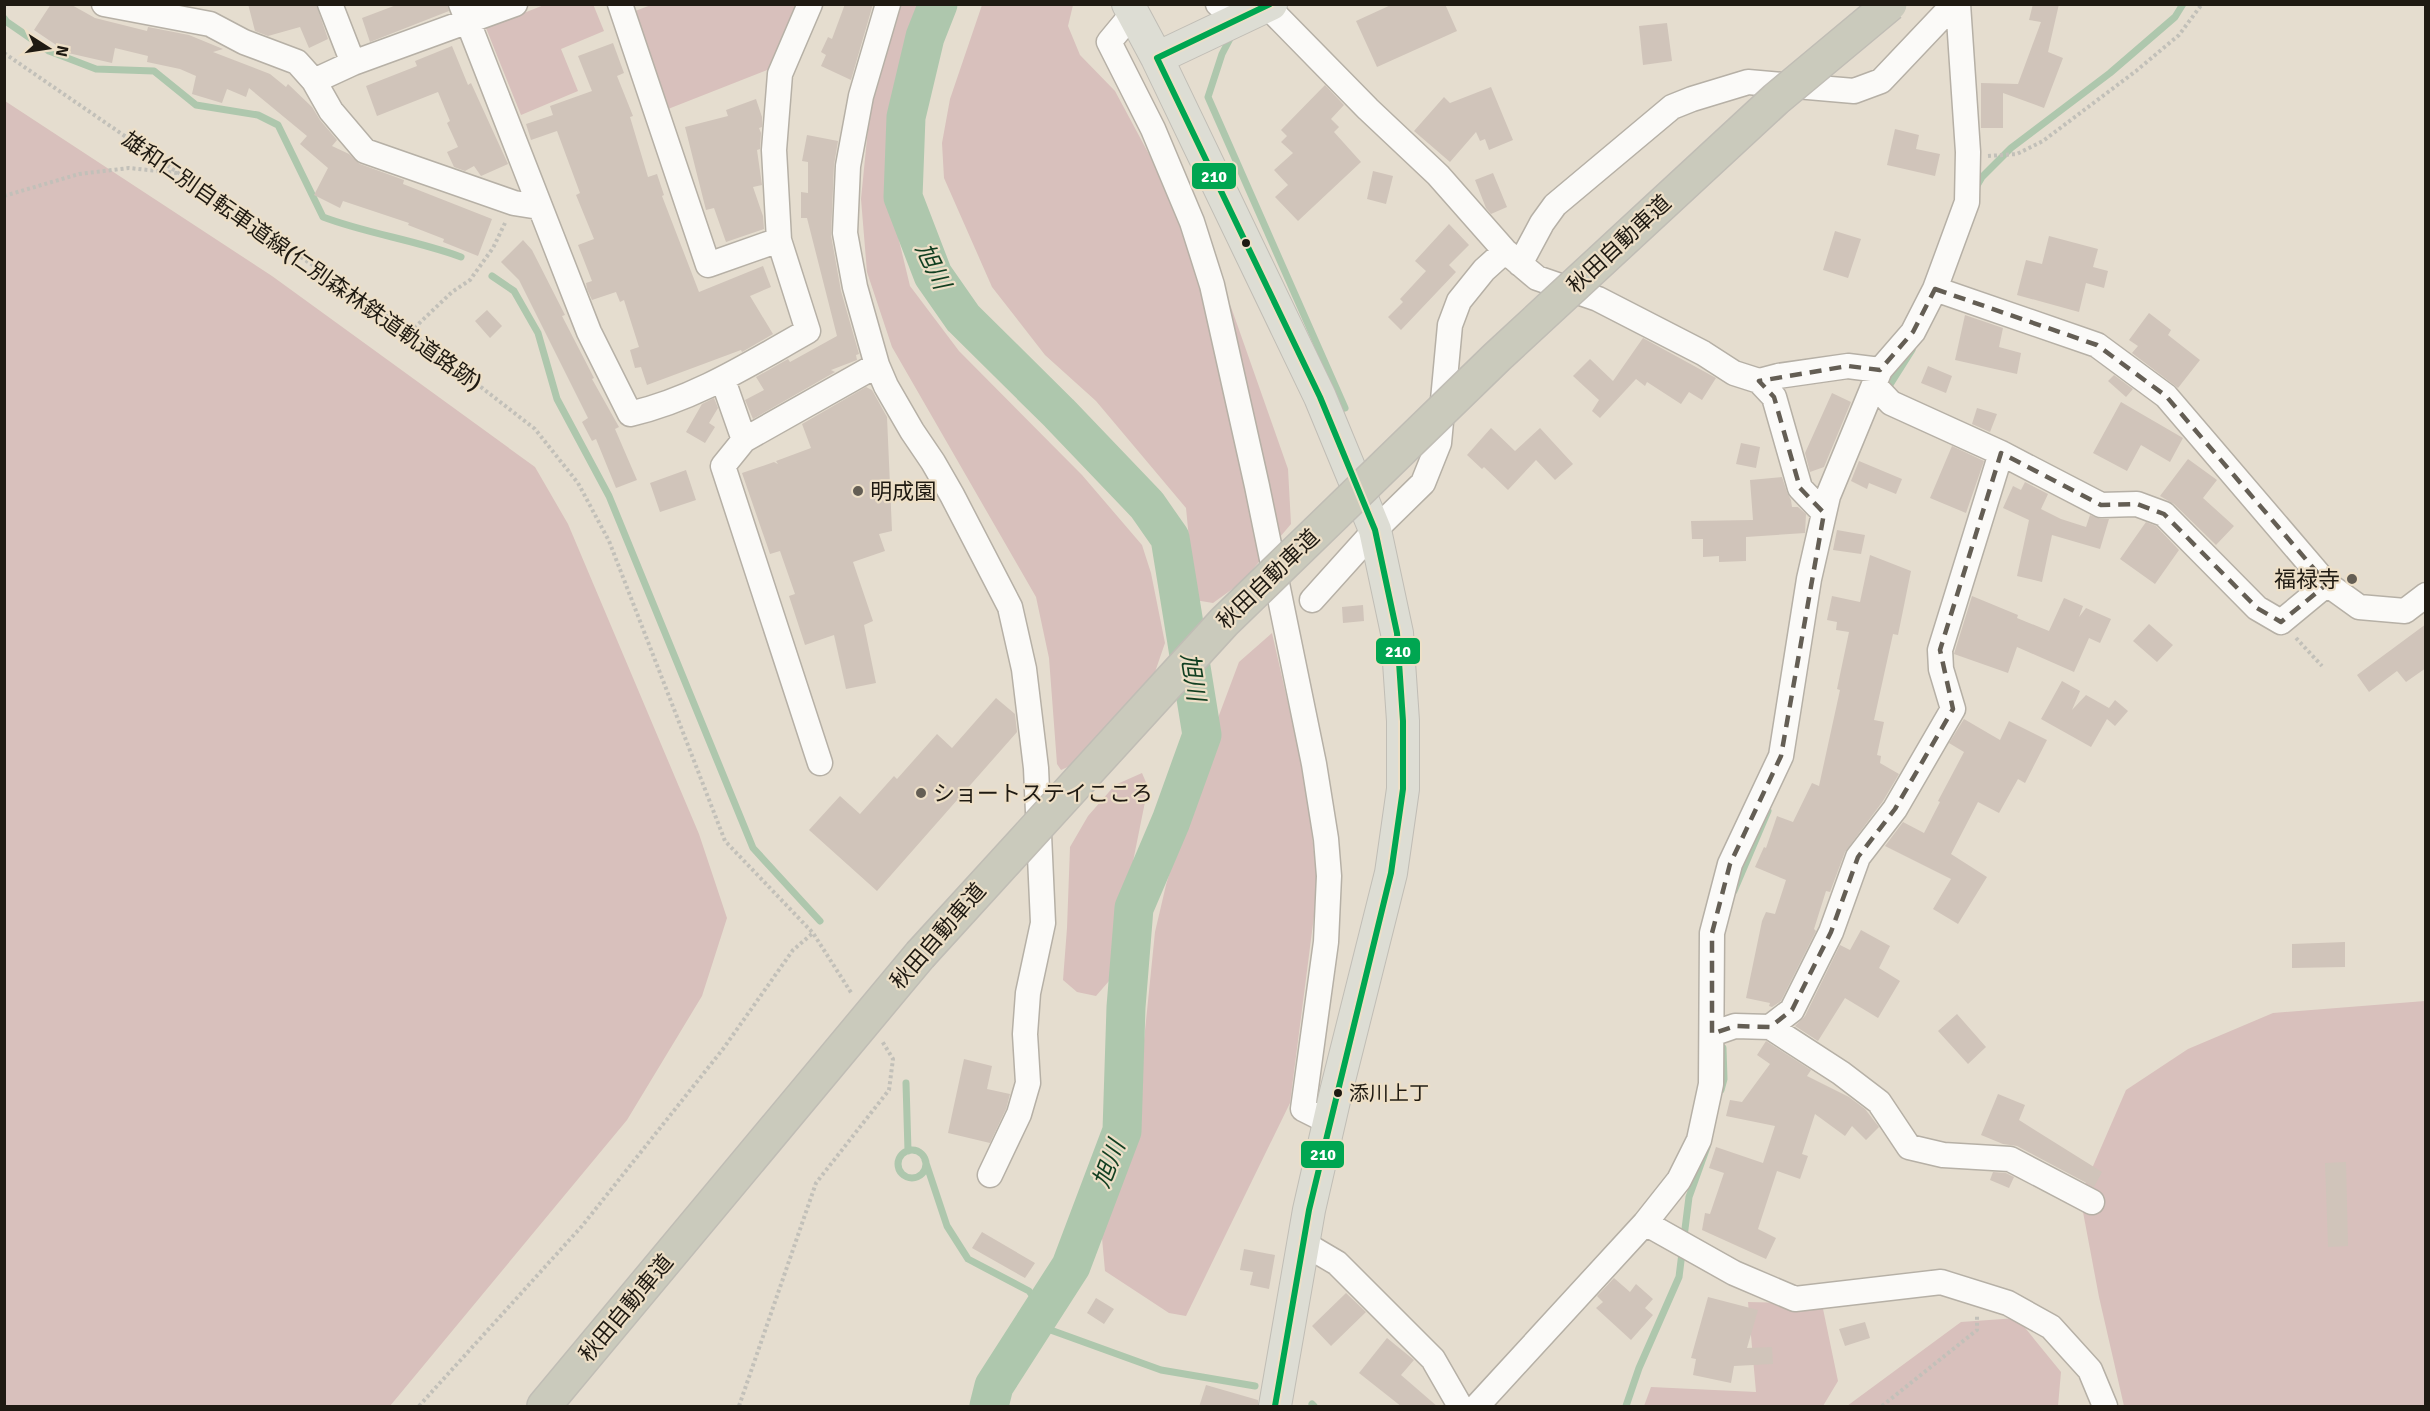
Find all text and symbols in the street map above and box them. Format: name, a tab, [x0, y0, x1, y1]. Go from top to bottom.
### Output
north arrow	[18, 18, 78, 78]
text: N	[51, 43, 73, 58]
street label: 雄和仁別自転車道線(仁別森林鉄道軌道路跡)	[117, 126, 487, 396]
line badge: 210	[1191, 162, 1237, 190]
text: 210	[1201, 167, 1227, 187]
street label: 秋田自動車道	[1562, 189, 1676, 299]
unlabelled marker	[1240, 237, 1252, 249]
water label: 旭川	[909, 238, 958, 297]
place label: 明成園	[870, 478, 936, 505]
marker: 明成園	[851, 484, 865, 498]
street label: 秋田自動車道	[1211, 523, 1325, 635]
place label: 福禄寺	[2274, 566, 2340, 593]
marker: 福禄寺	[2345, 572, 2359, 586]
line badge: 210	[1375, 637, 1421, 665]
text: 210	[1385, 642, 1411, 662]
water label: 旭川	[1174, 651, 1212, 706]
place label: ショートステイこころ	[933, 780, 1153, 807]
marker: ショートステイこころ	[914, 786, 928, 800]
street label: 秋田自動車道	[885, 877, 991, 995]
place label: 添川上丁	[1349, 1081, 1429, 1106]
marker: 添川上丁	[1332, 1087, 1344, 1099]
water label: 旭川	[1086, 1133, 1133, 1192]
line badge: 210	[1300, 1140, 1345, 1169]
text: 210	[1310, 1145, 1336, 1165]
street label: 秋田自動車道	[573, 1249, 679, 1367]

